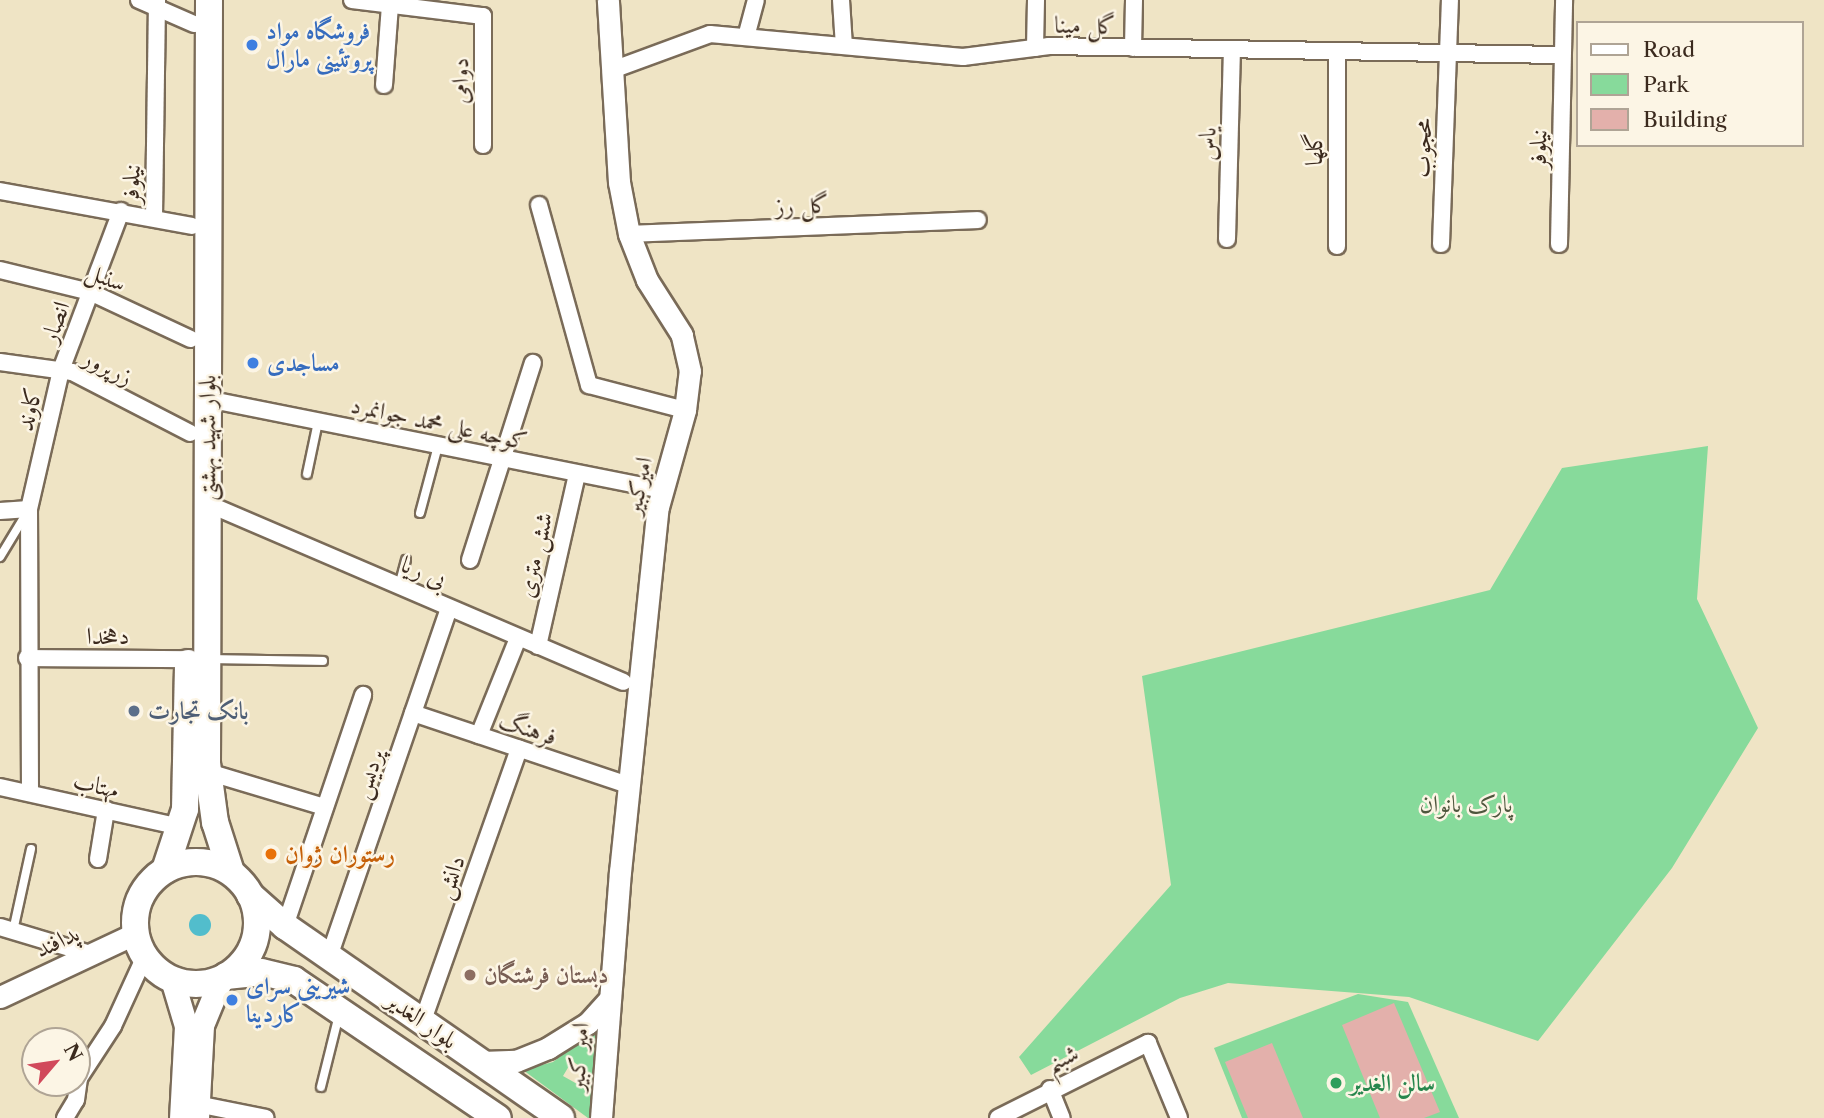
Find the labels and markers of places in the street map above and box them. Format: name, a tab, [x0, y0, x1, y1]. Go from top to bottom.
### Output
place label: فروشگاه مواد پروتئینی مارال	[266, 17, 372, 73]
marker: فروشگاه مواد پروتئینی مارال	[244, 37, 260, 53]
place label: مساجدی	[267, 349, 340, 377]
marker: مساجدی	[245, 355, 261, 371]
place label: بانک تجارت	[148, 697, 248, 725]
marker: بانک تجارت	[126, 703, 142, 719]
place label: رستوران ژوان	[285, 840, 395, 868]
marker: رستوران ژوان	[263, 846, 279, 862]
place label: دبستان فرشتگان	[484, 961, 609, 989]
marker: دبستان فرشتگان	[462, 967, 478, 983]
place label: شیرینی سرای کاردینا	[246, 972, 350, 1028]
marker: شیرینی سرای کاردینا	[224, 992, 240, 1008]
place label: سالن الغدیر	[1350, 1069, 1435, 1097]
marker: سالن الغدیر	[1328, 1075, 1344, 1091]

